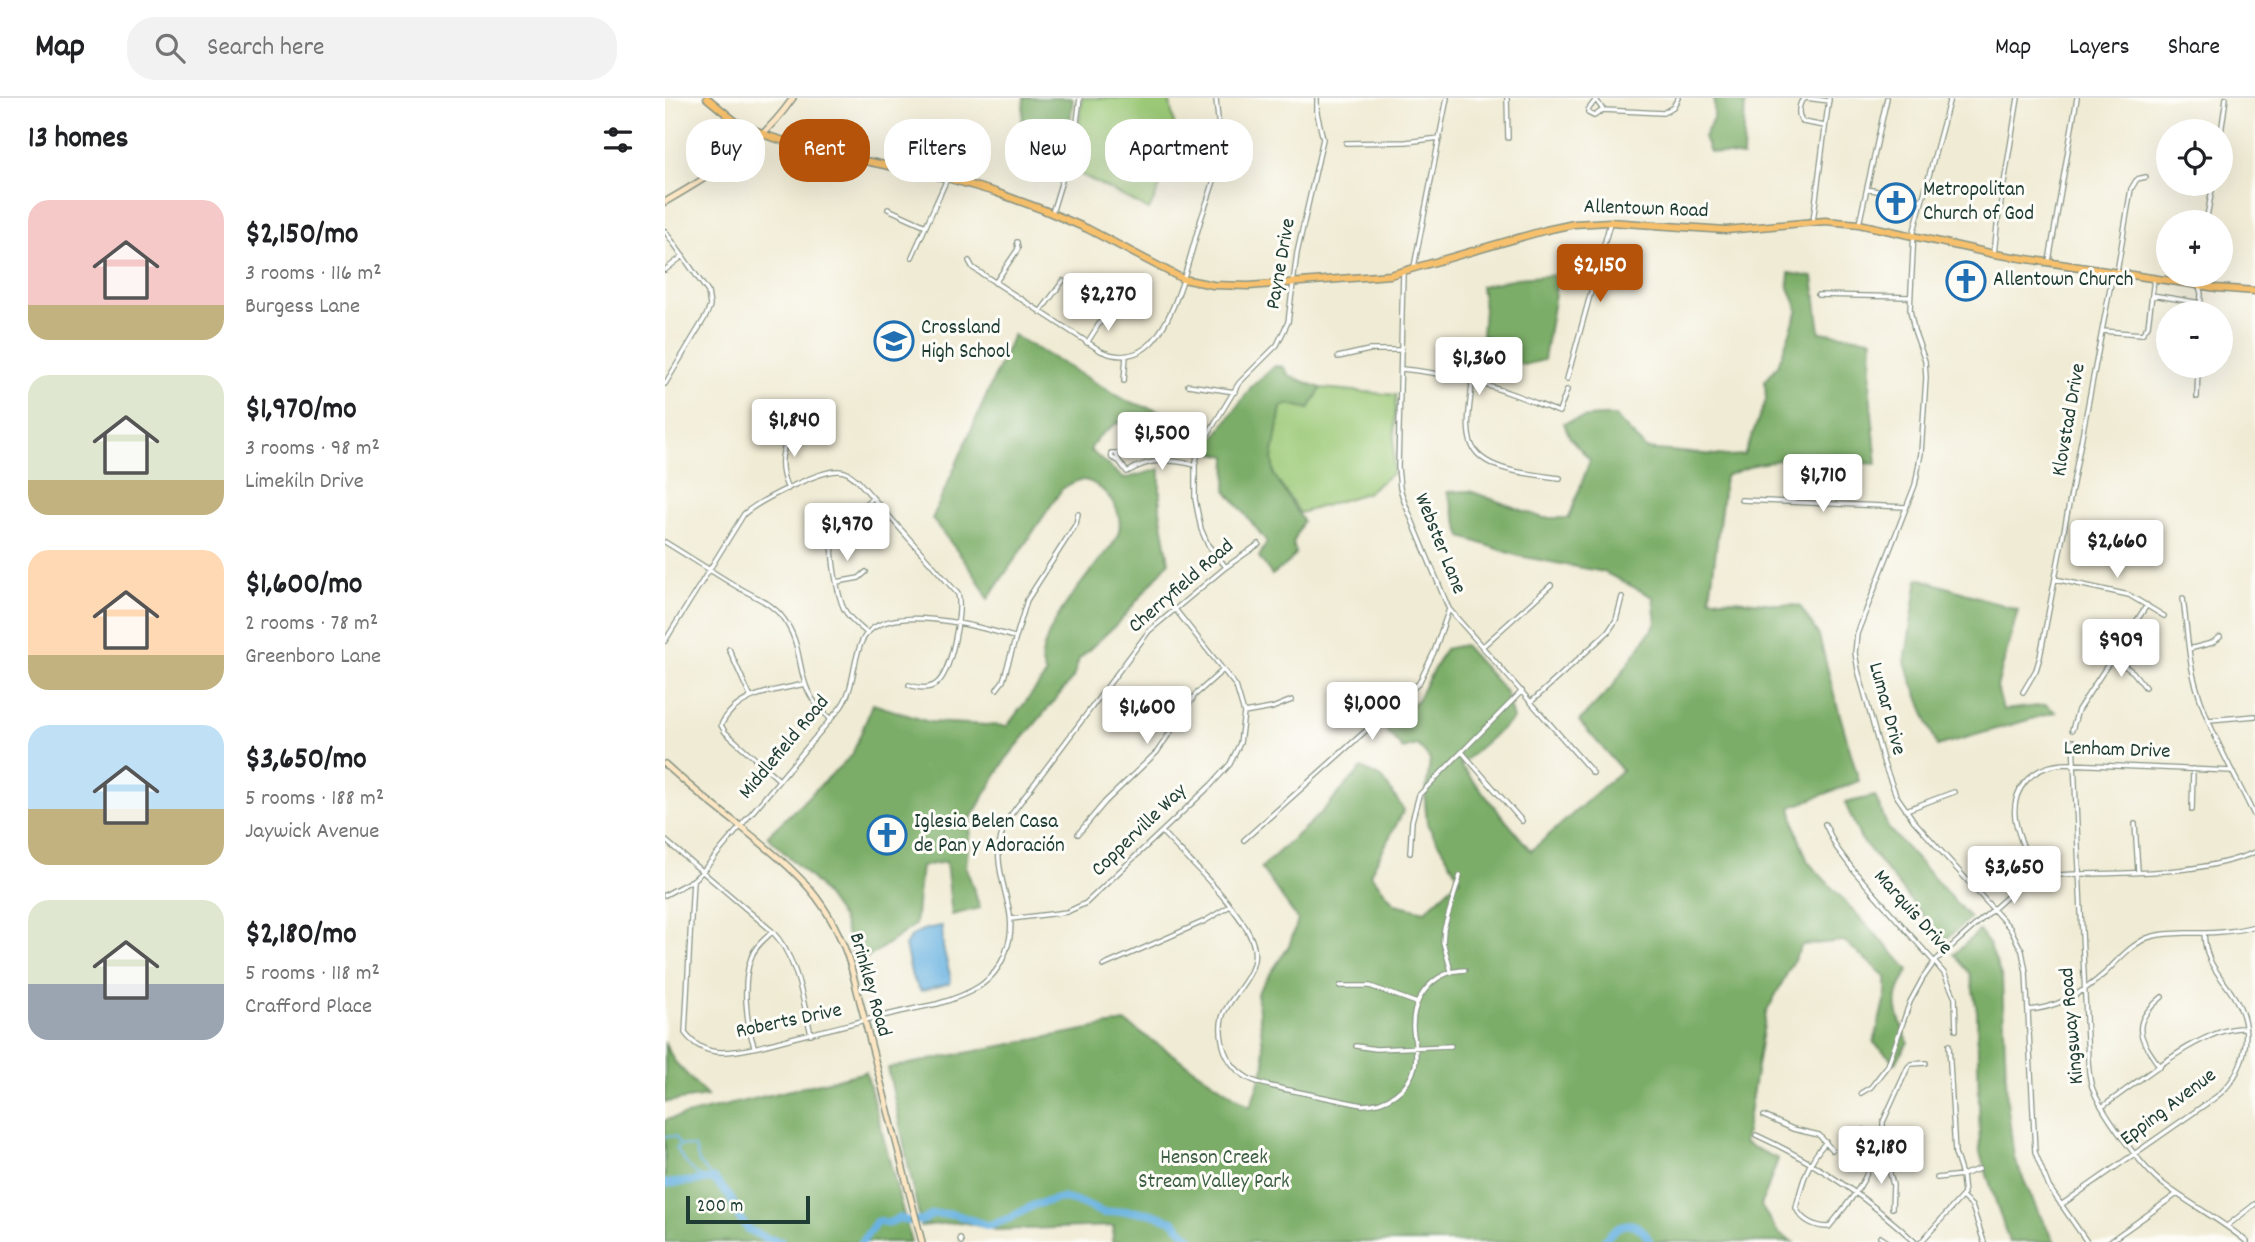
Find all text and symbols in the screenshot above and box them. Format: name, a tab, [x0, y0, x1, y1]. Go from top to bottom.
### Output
search box	[127, 17, 617, 80]
text: Map	[35, 25, 85, 72]
icon: search	[151, 29, 189, 67]
text: Search here	[207, 30, 325, 67]
text: Map	[1995, 31, 2031, 65]
text: Layers	[2069, 31, 2130, 65]
text: Share	[2168, 31, 2220, 65]
text: 13 homes	[28, 119, 128, 162]
chip: Buy	[686, 119, 765, 182]
chip: Rent	[779, 119, 870, 182]
chip: Filters	[884, 119, 991, 182]
chip: New	[1005, 119, 1091, 182]
chip: Apartment	[1105, 119, 1253, 182]
map controls	[2156, 119, 2233, 378]
button: locate	[2156, 119, 2233, 196]
icon: filters	[599, 121, 637, 159]
place label: Metropolitan Church of God	[1923, 176, 2034, 230]
church icon: Metropolitan Church of God	[1875, 182, 1917, 224]
street label: Allentown Road	[1583, 193, 1709, 227]
button: +	[2156, 210, 2233, 287]
text: $2,150/mo	[245, 215, 358, 258]
street label: Payne Drive	[1259, 216, 1305, 312]
icon: home	[84, 228, 168, 312]
pin: $2,150	[1543, 244, 1657, 304]
text: $2,150	[1573, 250, 1627, 283]
text: 3 rooms · 116 m²	[245, 258, 382, 291]
church icon: Allentown Church	[1945, 260, 1987, 302]
place label: Allentown Church	[1993, 266, 2133, 296]
pin: $2,270	[1051, 274, 1165, 333]
text: $2,270	[1079, 279, 1137, 312]
text: Burgess Lane	[245, 291, 360, 324]
button: −	[2156, 301, 2233, 378]
place label: Crossland High School	[921, 314, 1010, 368]
school or university icon: Crossland High School	[873, 320, 915, 362]
pin: $1,360	[1422, 338, 1536, 397]
text: $1,360	[1451, 343, 1507, 376]
street label: Klovstad Drive	[2045, 361, 2095, 479]
text: $1,970/mo	[245, 390, 357, 433]
pin: $1,840	[737, 400, 851, 459]
icon: home	[84, 403, 168, 487]
text: $1,840	[768, 405, 820, 438]
pin: $1,500	[1105, 412, 1219, 472]
text: $1,500	[1134, 418, 1190, 451]
text: 3 rooms · 98 m²	[245, 433, 380, 466]
pin: $1,710	[1766, 454, 1880, 514]
text: $1,710	[1799, 460, 1847, 493]
text: Limekiln Drive	[245, 466, 364, 499]
street label: Webster Lane	[1405, 489, 1473, 599]
pin: $1,970	[790, 504, 904, 563]
text: $1,970	[821, 509, 873, 542]
pin: $2,660	[2060, 520, 2174, 580]
text: $2,660	[2086, 526, 2148, 559]
street label: Cherryfield Road	[1123, 533, 1241, 641]
text: $1,600/mo	[245, 565, 362, 608]
icon: home	[84, 578, 168, 662]
text: 2 rooms · 78 m²	[245, 608, 378, 641]
pin: $909	[2080, 620, 2162, 679]
text: $909	[2098, 625, 2144, 658]
text: Greenboro Lane	[245, 641, 381, 674]
street label: Lumar Drive	[1859, 659, 1913, 759]
pin: $1,000	[1315, 682, 1429, 742]
pin: $1,600	[1090, 686, 1204, 746]
text: $1,000	[1343, 688, 1401, 721]
street label: Middlefield Road	[732, 689, 838, 807]
text: $1,600	[1118, 692, 1176, 725]
street label: Lenham Drive	[2063, 734, 2171, 768]
text: $3,650/mo	[245, 740, 367, 783]
icon: home	[84, 753, 168, 837]
street label: Copperville Way	[1085, 777, 1195, 885]
text: 5 rooms · 188 m²	[245, 783, 384, 816]
place label: Iglesia Belen Casa de Pan y Adoración	[914, 808, 1065, 862]
church icon: Iglesia Belen Casa de Pan y Adoración	[866, 814, 908, 856]
text: Jaywick Avenue	[245, 816, 379, 849]
pin: $3,650	[1957, 846, 2071, 906]
text: $3,650	[1984, 852, 2044, 885]
street label: Marquis Drive	[1865, 863, 1959, 963]
text: $2,180/mo	[245, 915, 356, 958]
icon: home	[84, 928, 168, 1012]
street label: Brinkley Road	[840, 930, 898, 1040]
text: 5 rooms · 118 m²	[245, 958, 380, 991]
street label: Kingsway Road	[2053, 966, 2093, 1086]
text: Crafford Place	[245, 991, 372, 1024]
street label: Roberts Drive	[733, 996, 845, 1048]
street label: Epping Avenue	[2114, 1062, 2224, 1154]
pin: $2,180	[1824, 1126, 1938, 1186]
text: $2,180	[1855, 1132, 1907, 1165]
park label: Henson Creek Stream Valley Park	[1138, 1144, 1290, 1198]
scale bar	[686, 1193, 810, 1225]
text: 200 m	[697, 1194, 743, 1221]

